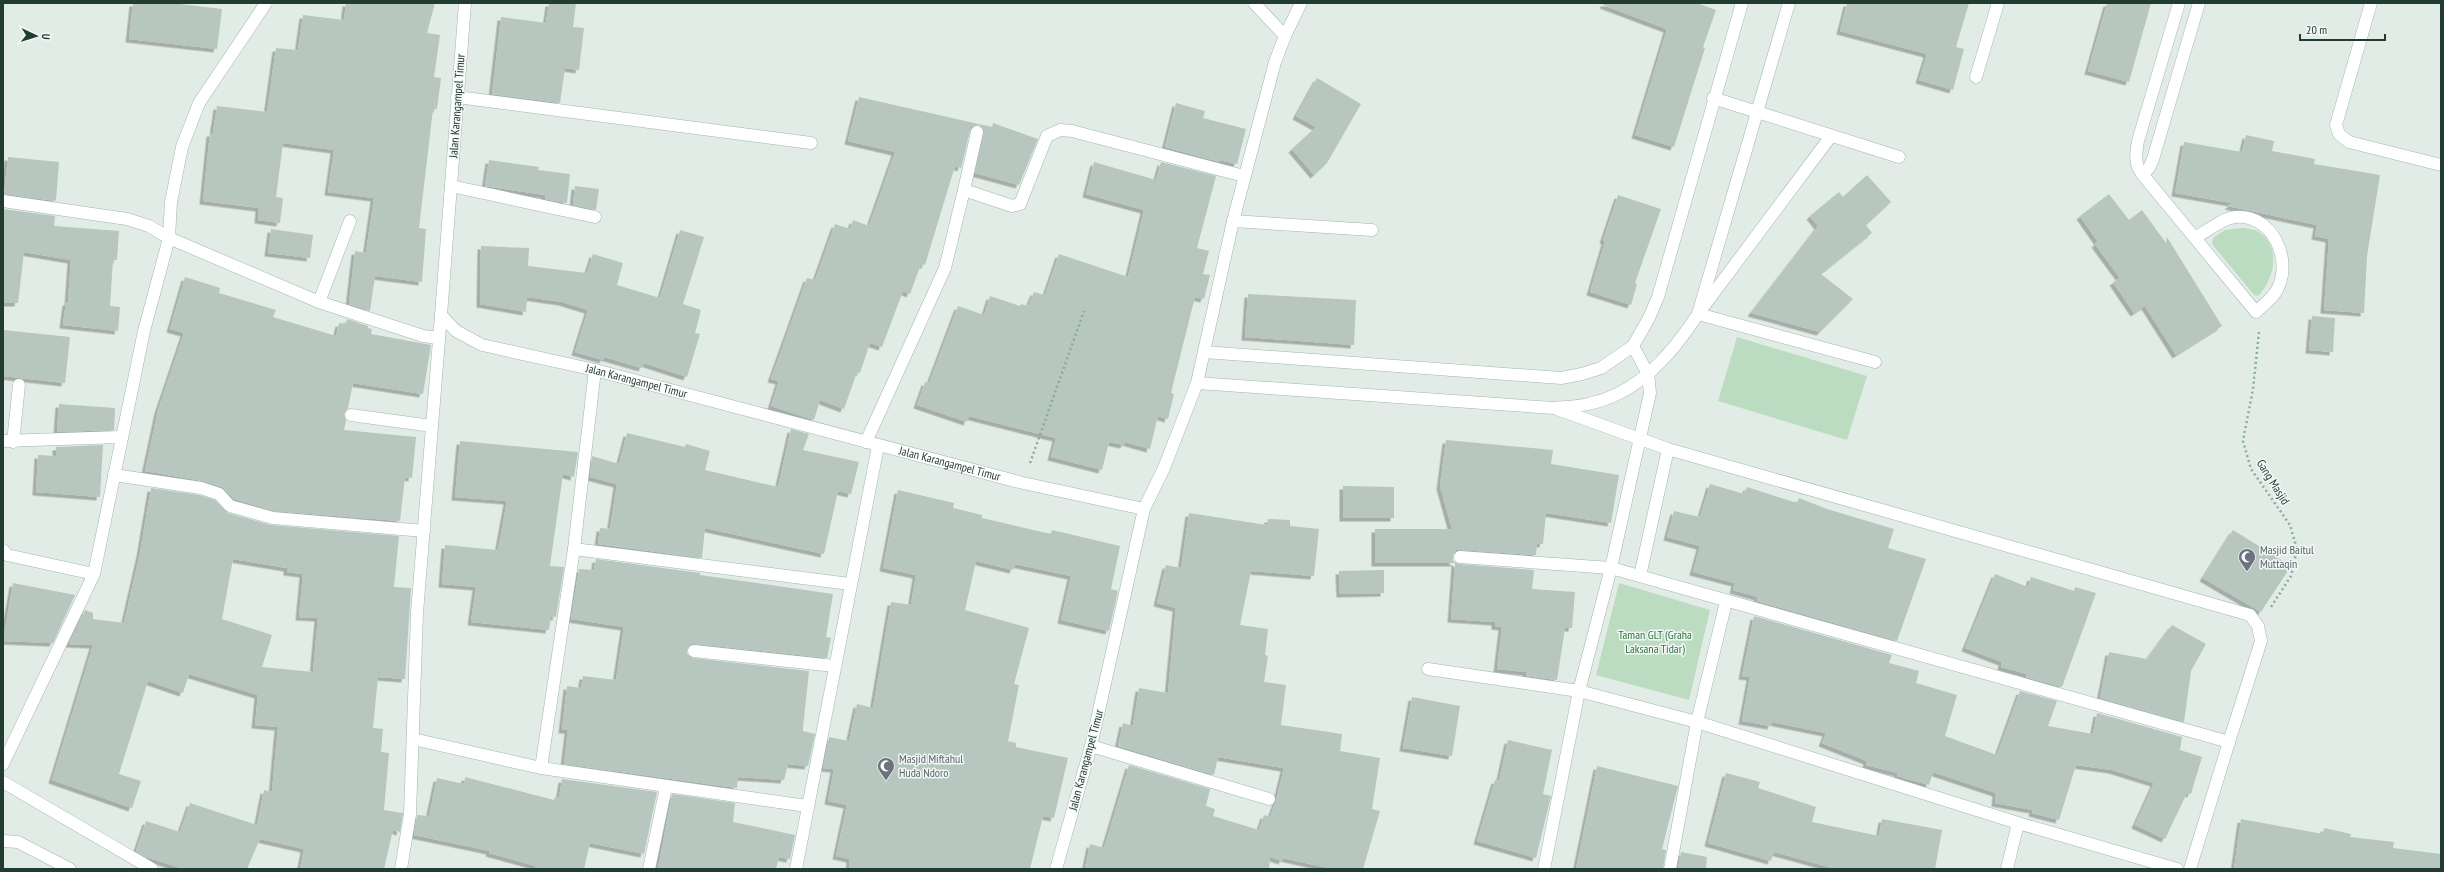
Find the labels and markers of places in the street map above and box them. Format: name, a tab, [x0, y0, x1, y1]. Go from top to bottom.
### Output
place label: Masjid Baitul Muttaqin	[2260, 542, 2314, 571]
mosque icon: Masjid Baitul Muttaqin	[2237, 547, 2257, 572]
place label: Masjid Miftahul Huda Ndoro	[899, 751, 963, 780]
mosque icon: Masjid Miftahul Huda Ndoro	[876, 756, 896, 781]

